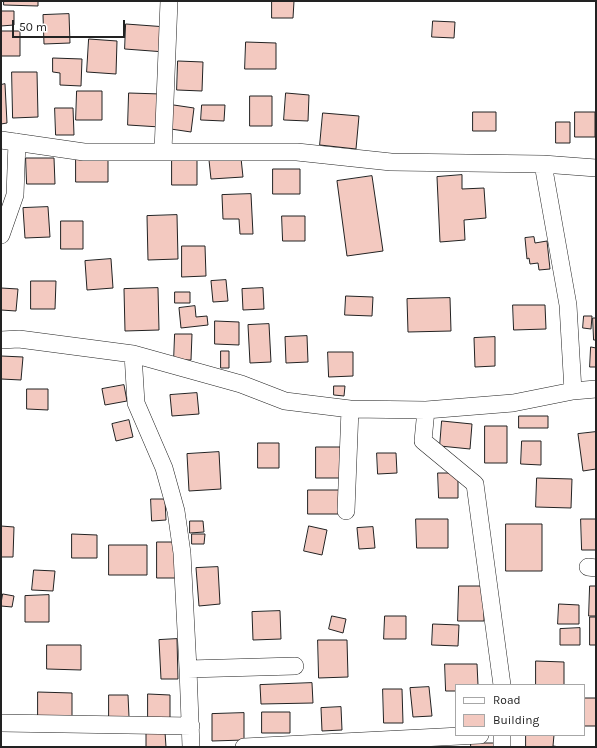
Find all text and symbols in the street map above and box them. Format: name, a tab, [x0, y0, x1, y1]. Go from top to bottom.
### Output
scale bar	[14, 12, 127, 38]
text: 50 m	[19, 20, 47, 34]
legend	[455, 684, 585, 736]
text: Road	[493, 693, 521, 707]
text: Building	[493, 713, 539, 727]

